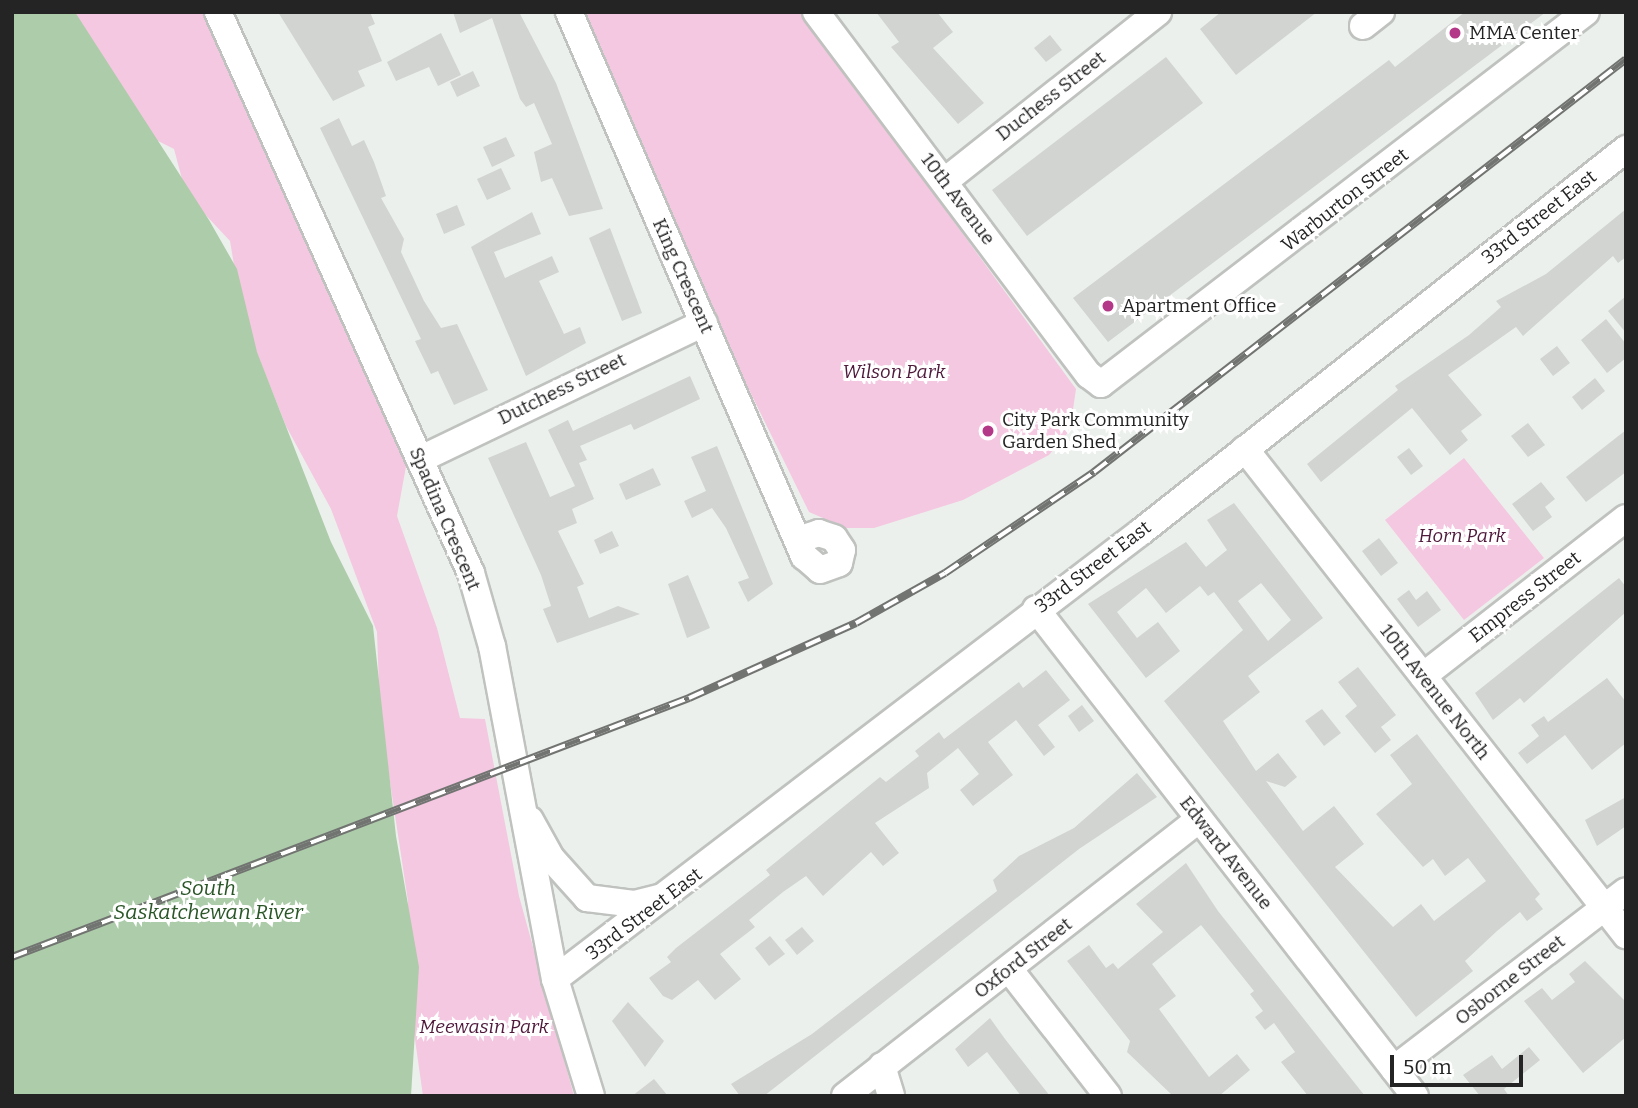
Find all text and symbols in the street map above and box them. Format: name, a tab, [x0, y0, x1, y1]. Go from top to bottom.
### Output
place label: MMA Center	[1469, 22, 1579, 44]
marker: MMA Center	[1447, 25, 1463, 41]
street label: Duchess Street	[992, 46, 1110, 146]
street label: Warburton Street	[1277, 143, 1413, 257]
street label: 10th Avenue	[916, 149, 1000, 249]
street label: 33rd Street East	[1477, 165, 1601, 269]
street label: King Crescent	[648, 215, 718, 337]
place label: Apartment Office	[1122, 295, 1276, 317]
marker: Apartment Office	[1100, 298, 1116, 314]
street label: Dutchess Street	[495, 348, 629, 430]
park label: Wilson Park	[843, 361, 945, 383]
place label: City Park Community Garden Shed	[1002, 409, 1189, 453]
marker: City Park Community Garden Shed	[980, 423, 996, 439]
street label: Spadina Crescent	[405, 444, 485, 594]
street label: 33rd Street East	[1031, 516, 1155, 618]
park label: Horn Park	[1418, 525, 1506, 547]
street label: Empress Street	[1465, 546, 1585, 648]
street label: 10th Avenue North	[1375, 620, 1495, 764]
street label: Edward Avenue	[1175, 792, 1277, 914]
street label: 33rd Street East	[582, 863, 706, 965]
water label: South Saskatchewan River	[113, 875, 303, 925]
street label: Oxford Street	[970, 913, 1076, 1003]
street label: Osborne Street	[1451, 930, 1569, 1030]
park label: Meewasin Park	[419, 1016, 549, 1038]
scale bar	[1393, 1042, 1526, 1086]
text: 50 m	[1403, 1054, 1452, 1080]

